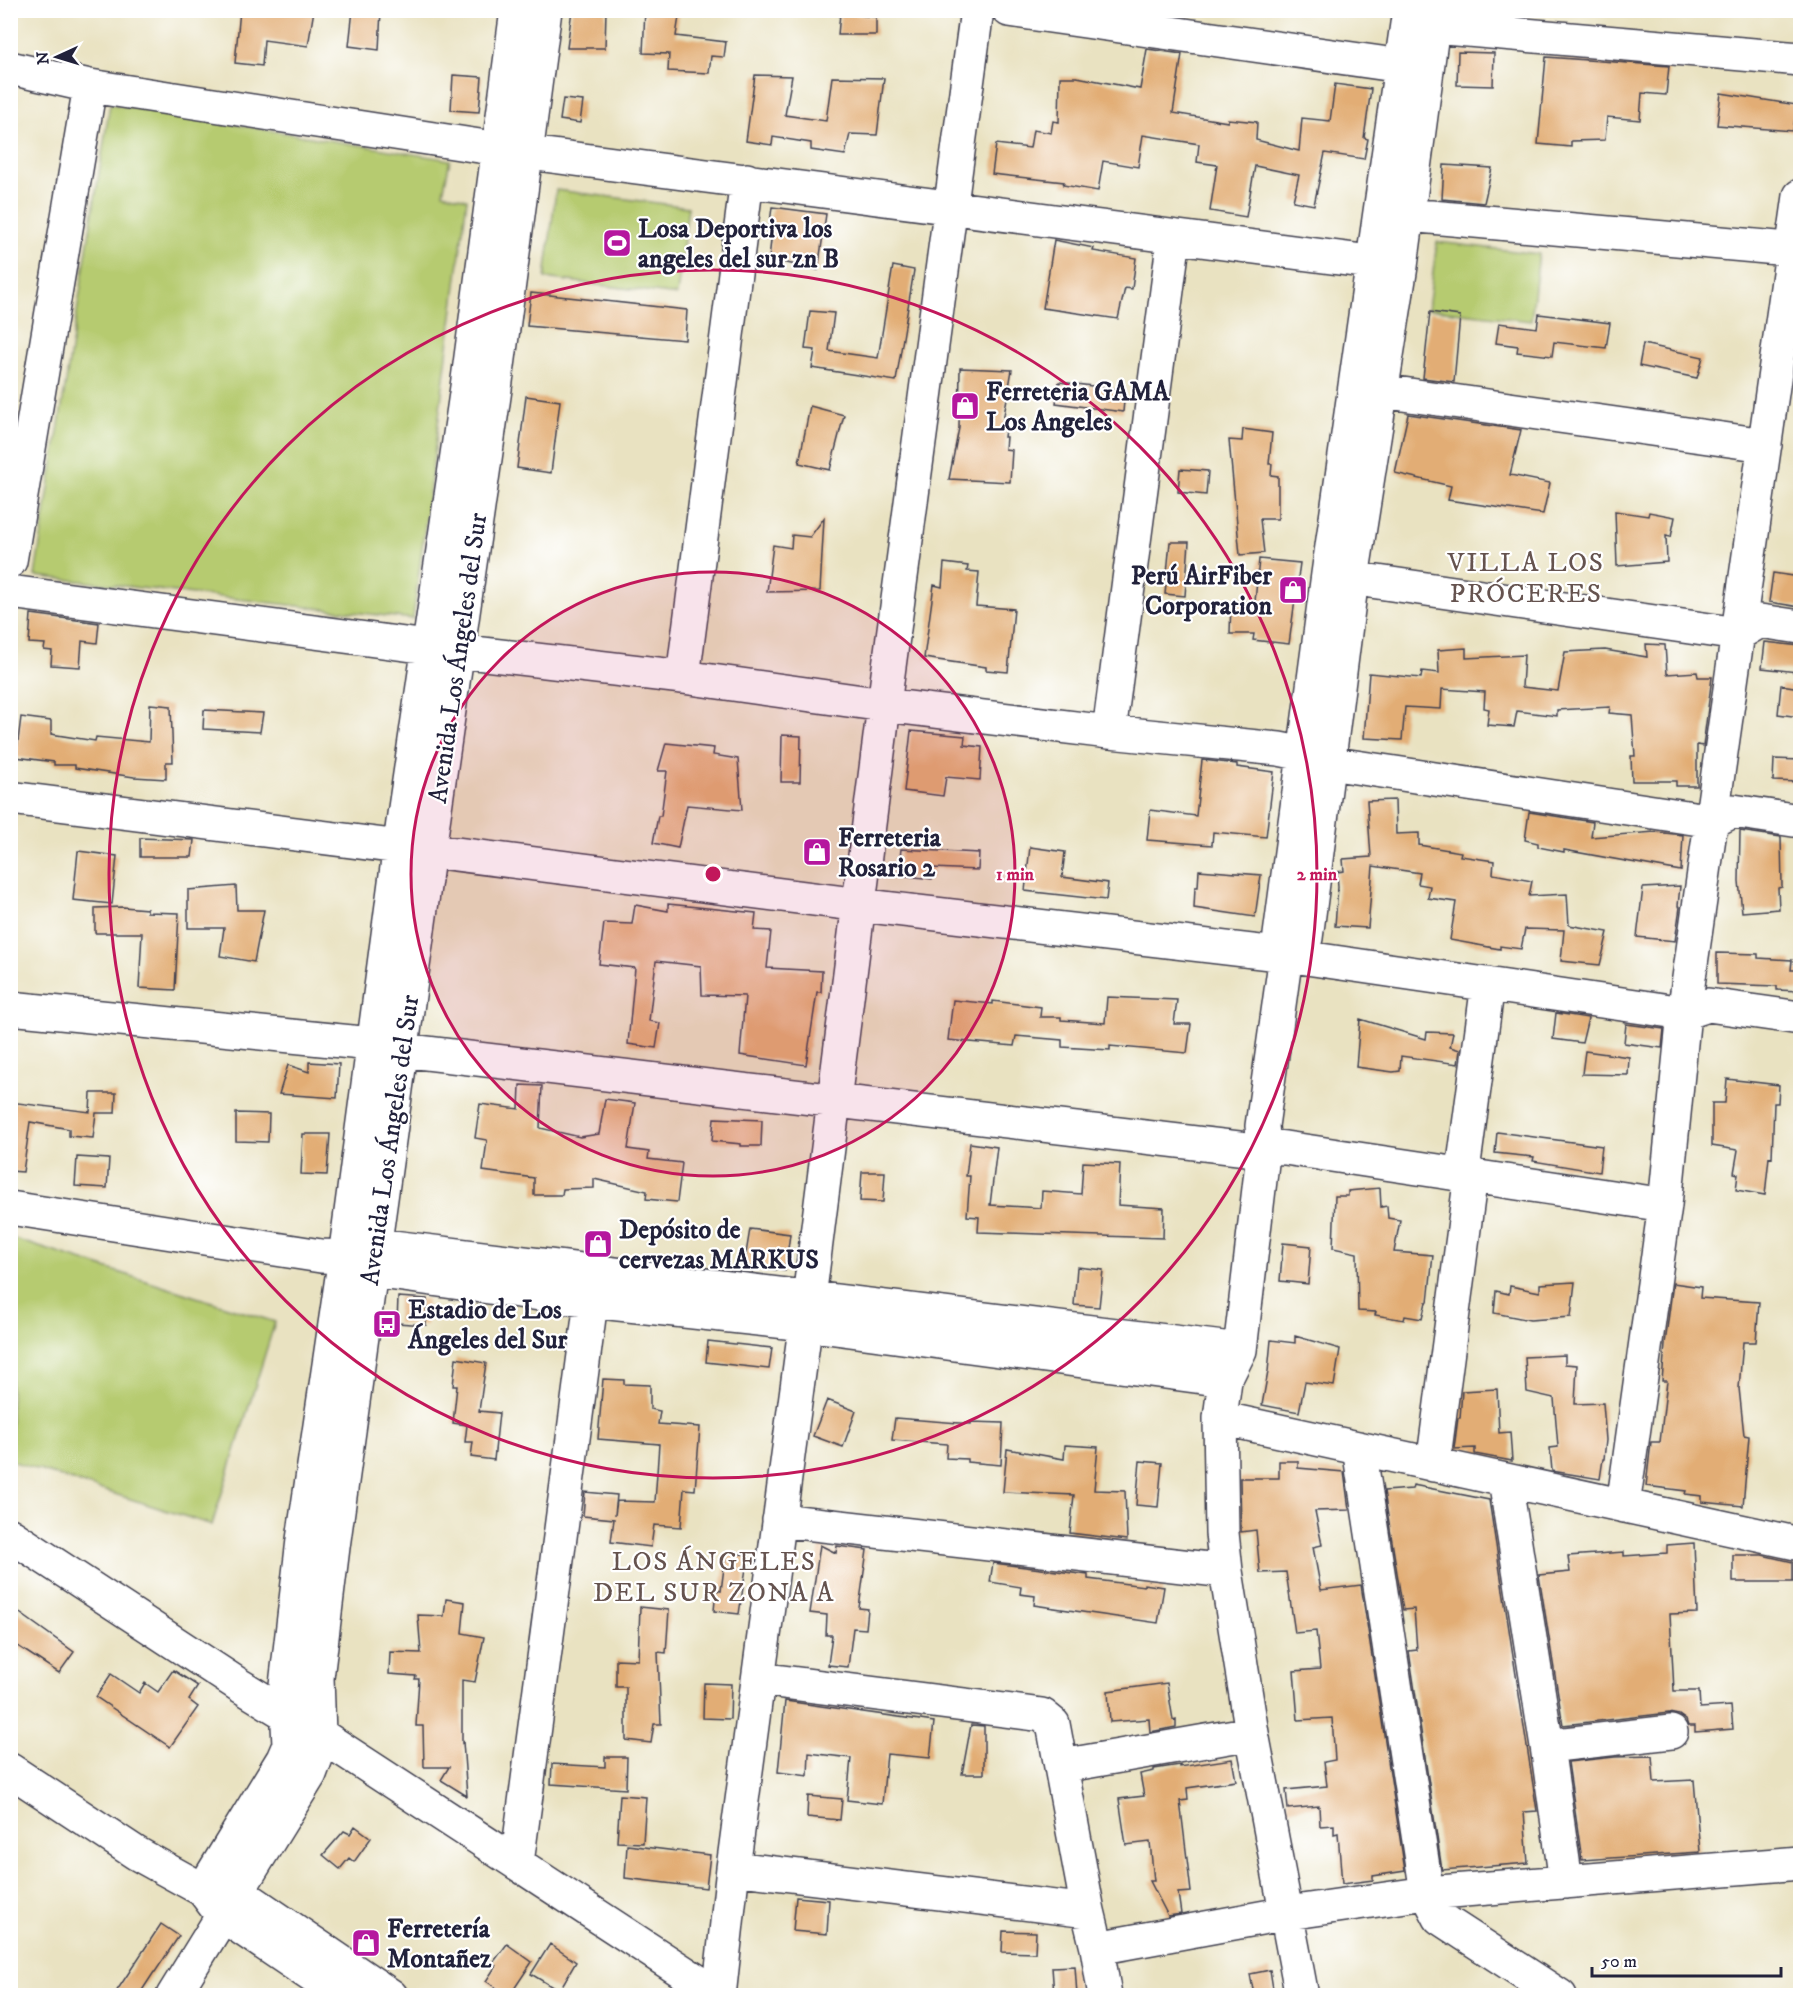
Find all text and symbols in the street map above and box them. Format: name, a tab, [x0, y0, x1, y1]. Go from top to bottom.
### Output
north arrow	[27, 27, 87, 87]
text: N	[33, 51, 53, 65]
place label: Losa Deportiva los angeles del sur zn B	[638, 213, 839, 276]
sports icon: Losa Deportiva los angeles del sur zn B	[601, 227, 633, 259]
place label: Ferreteria GAMA Los Angeles	[986, 376, 1171, 439]
shop icon: Ferreteria GAMA Los Angeles	[949, 390, 981, 422]
street label: Avenida Los Ángeles del Sur	[421, 510, 495, 806]
district label: VILLA LOS PRÓCERES	[1447, 546, 1604, 611]
place label: Perú AirFiber Corporation	[1131, 560, 1272, 623]
shop icon: Perú AirFiber Corporation	[1277, 574, 1309, 606]
place label: Ferreteria Rosario 2	[838, 822, 942, 885]
shop icon: Ferreteria Rosario 2	[801, 836, 833, 868]
centre of rings	[703, 864, 723, 884]
text: 1 min	[996, 864, 1035, 886]
text: 2 min	[1297, 864, 1338, 886]
street label: Avenida Los Ángeles del Sur	[353, 992, 427, 1288]
place label: Depósito de cervezas MARKUS	[619, 1214, 819, 1277]
shop icon: Depósito de cervezas MARKUS	[582, 1228, 614, 1260]
place label: Estadio de Los Ángeles del Sur	[407, 1294, 568, 1357]
bus stop icon: Estadio de Los Ángeles del Sur	[371, 1308, 403, 1340]
district label: LOS ÁNGELES DEL SUR ZONA A	[593, 1545, 835, 1610]
place label: Ferretería Montañez	[387, 1913, 492, 1976]
shop icon: Ferretería Montañez	[350, 1927, 382, 1959]
scale bar	[1592, 1940, 1781, 1978]
text: 50 m	[1601, 1951, 1637, 1973]

